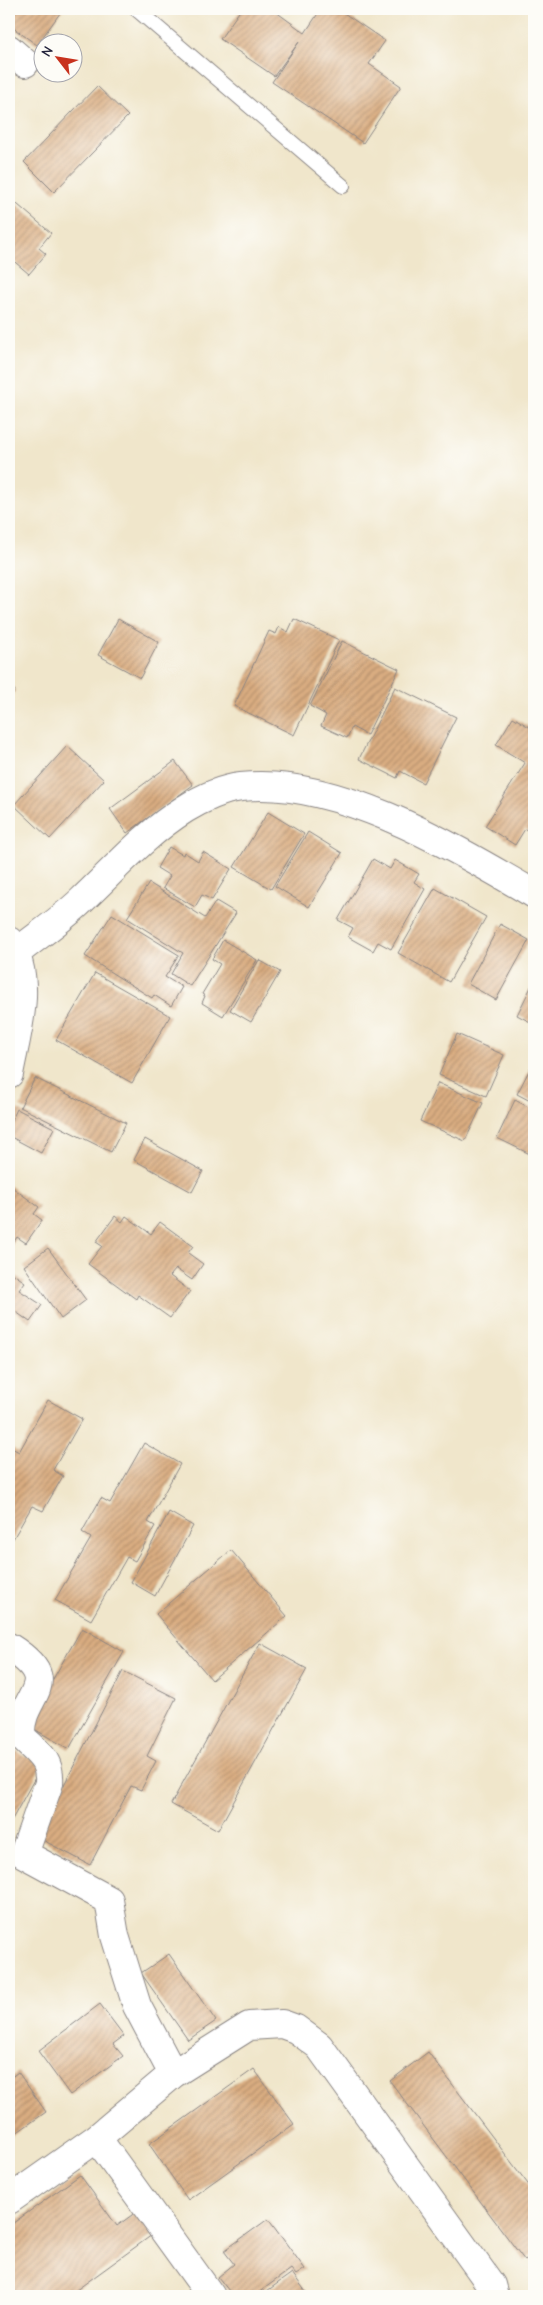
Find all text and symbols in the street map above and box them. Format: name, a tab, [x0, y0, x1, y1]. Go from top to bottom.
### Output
north arrow	[32, 32, 82, 82]
text: N	[38, 43, 57, 60]

